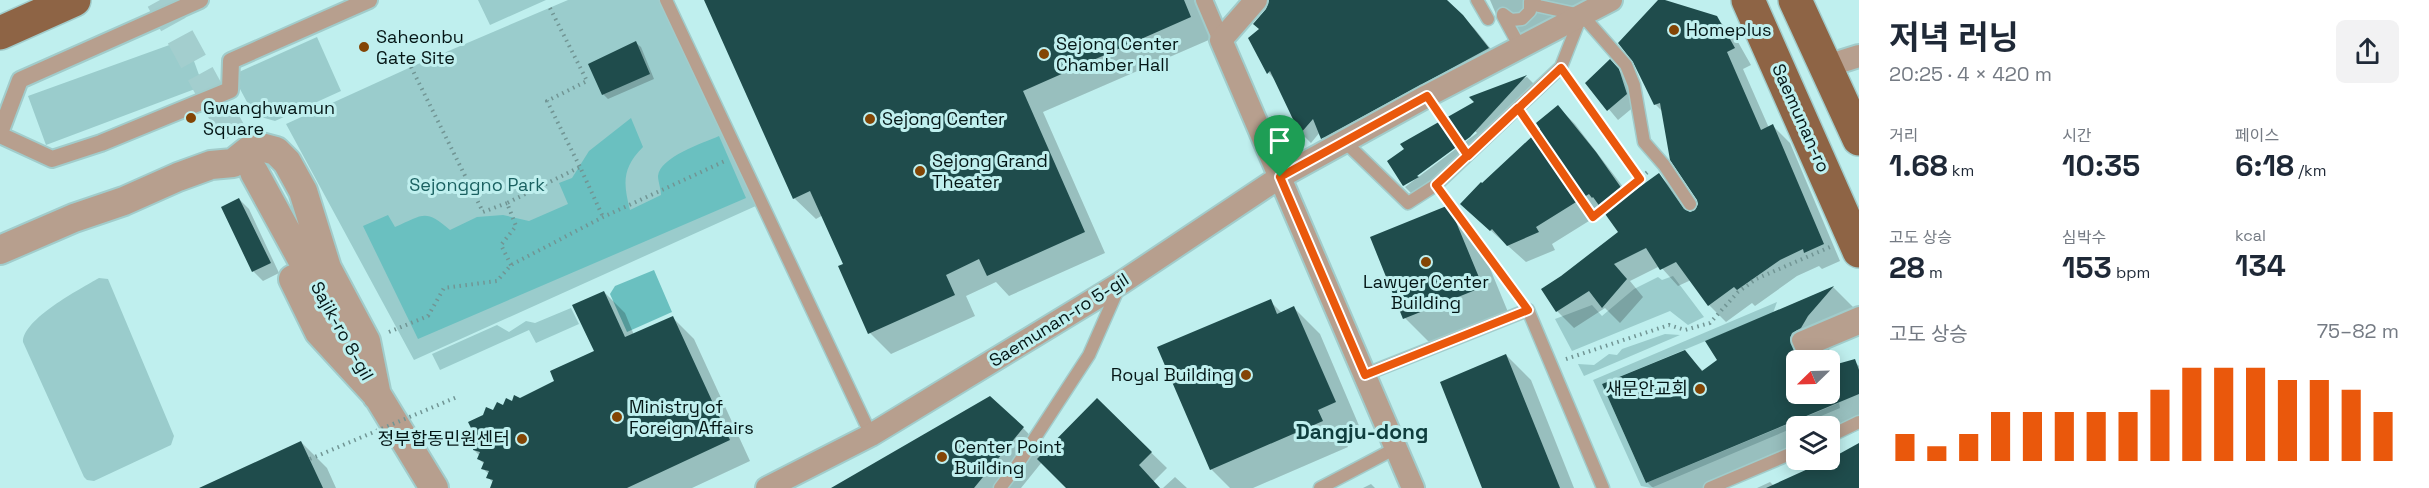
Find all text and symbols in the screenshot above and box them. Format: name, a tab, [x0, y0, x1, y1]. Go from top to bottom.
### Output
text: 저녁 러닝	[1889, 17, 2019, 59]
place label: Homeplus	[1686, 18, 1772, 41]
button: share	[2336, 20, 2399, 83]
marker: Homeplus	[1667, 23, 1681, 37]
place label: Saheonbu Gate Site	[376, 25, 464, 69]
place label: Sejong Center Chamber Hall	[1056, 32, 1179, 76]
marker: Saheonbu Gate Site	[357, 40, 371, 54]
marker: Sejong Center Chamber Hall	[1037, 47, 1051, 61]
street label: Saemunan-ro	[1767, 60, 1836, 176]
text: 20:25 · 4 × 420 m	[1889, 61, 2052, 87]
place label: Gwanghwamun Square	[203, 96, 335, 140]
place label: Sejong Center	[882, 107, 1005, 130]
marker: Gwanghwamun Square	[184, 111, 198, 125]
marker: Sejong Center	[863, 112, 877, 126]
pin	[1254, 115, 1305, 177]
icon: arrive	[1263, 124, 1296, 157]
text: 거리	[1889, 125, 1918, 146]
text: 시간	[2062, 125, 2091, 146]
text: 페이스	[2235, 125, 2279, 146]
text: 1.68	[1889, 146, 1948, 185]
text: 10:35	[2062, 146, 2140, 185]
text: 6:18	[2235, 146, 2294, 185]
place label: Sejong Grand Theater	[932, 149, 1048, 193]
text: km	[1948, 160, 1974, 181]
text: /km	[2294, 160, 2326, 181]
marker: Sejong Grand Theater	[913, 164, 927, 178]
park label: Sejonggno Park	[409, 173, 545, 196]
text: kcal	[2235, 225, 2266, 246]
text: 고도 상승	[1889, 227, 1952, 248]
text: 심박수	[2062, 227, 2106, 248]
text: 134	[2235, 246, 2286, 285]
text: 28	[1889, 248, 1925, 287]
text: 153	[2062, 248, 2112, 287]
marker: Lawyer Center Building	[1419, 255, 1433, 269]
text: m	[1925, 262, 1943, 283]
text: bpm	[2112, 262, 2150, 283]
street label: Saemunan-ro 5-gil	[985, 267, 1133, 372]
place label: Lawyer Center Building	[1363, 270, 1489, 314]
street label: Sajik-ro 8-gil	[306, 277, 379, 384]
text: 75–82 m	[2317, 318, 2399, 344]
text: 고도 상승	[1889, 321, 1968, 347]
north arrow	[1786, 350, 1840, 404]
map controls	[1786, 350, 1840, 470]
place label: Royal Building	[1111, 363, 1234, 386]
marker: Royal Building	[1239, 368, 1253, 382]
place label: 새문안교회	[1605, 377, 1688, 400]
marker: 새문안교회	[1693, 382, 1707, 396]
place label: Ministry of Foreign Affairs	[629, 395, 754, 439]
marker: Ministry of Foreign Affairs	[610, 410, 624, 424]
button: layers	[1786, 416, 1840, 470]
district label: Dangju-dong	[1296, 418, 1428, 445]
place label: 정부합동민원센터	[378, 427, 510, 450]
marker: 정부합동민원센터	[515, 432, 529, 446]
place label: Center Point Building	[954, 435, 1062, 479]
marker: Center Point Building	[935, 450, 949, 464]

